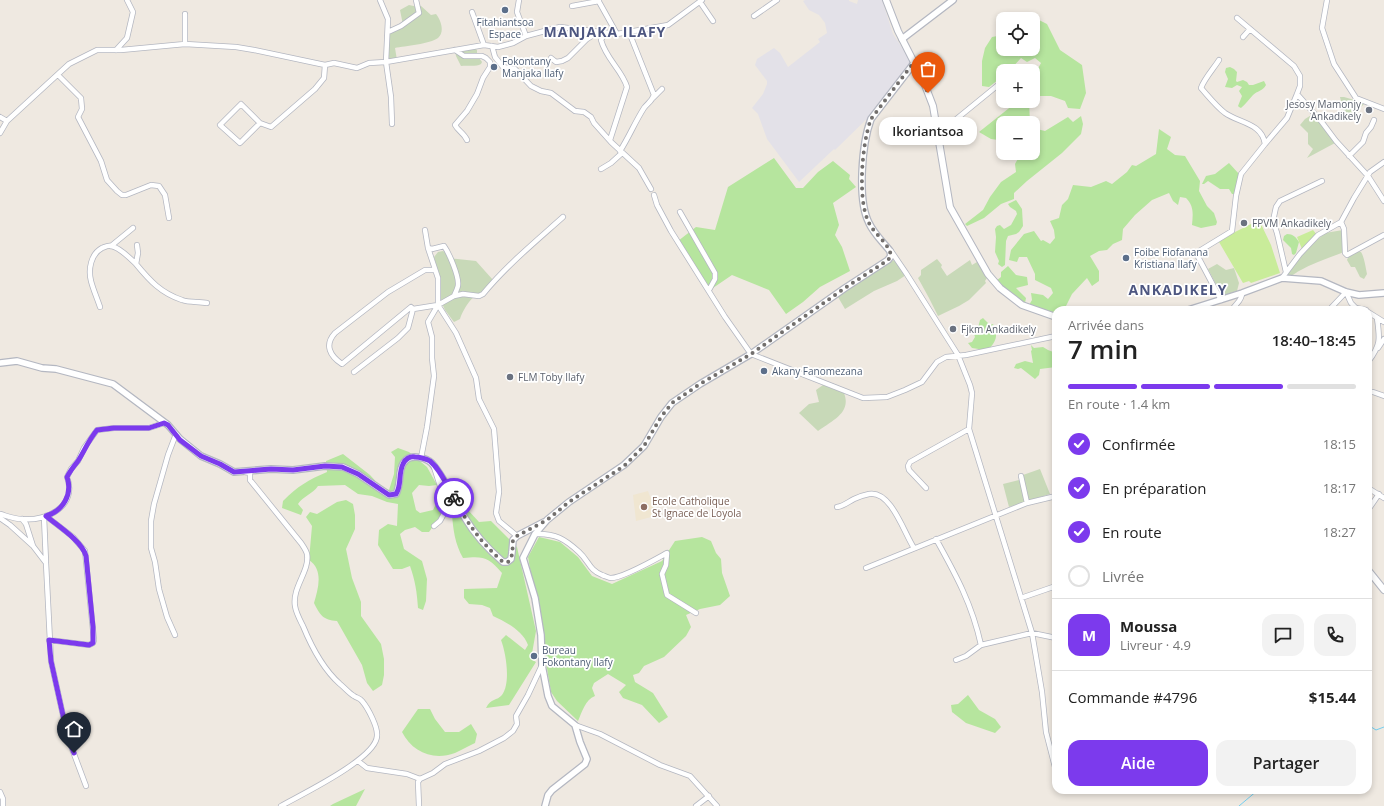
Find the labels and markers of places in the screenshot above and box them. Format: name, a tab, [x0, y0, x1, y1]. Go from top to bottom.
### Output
marker: Fitahiantsoa Espace	[500, 5, 510, 15]
place label: Fitahiantsoa Espace	[476, 15, 534, 41]
pin	[911, 52, 945, 93]
place label: Fokontany Manjaka Ilafy	[502, 54, 564, 80]
marker: Fokontany Manjaka Ilafy	[489, 62, 499, 72]
place label: Jesosy Mamonjy Ankadikely	[1285, 97, 1362, 123]
marker: Jesosy Mamonjy Ankadikely	[1364, 105, 1374, 115]
callout: Ikoriantsoa	[879, 117, 977, 145]
place label: FPVM Ankadikely	[1252, 216, 1332, 230]
marker: FPVM Ankadikely	[1239, 218, 1249, 228]
place label: Foibe Fiofanana Kristiana Ilafy	[1134, 245, 1208, 271]
marker: Foibe Fiofanana Kristiana Ilafy	[1121, 253, 1131, 263]
place label: Fjkm Ankadikely	[961, 322, 1037, 336]
marker: Fjkm Ankadikely	[948, 324, 958, 334]
place label: Akany Fanomezana	[772, 364, 863, 378]
marker: Akany Fanomezana	[759, 366, 769, 376]
place label: FLM Toby Ilafy	[518, 370, 585, 384]
marker: FLM Toby Ilafy	[505, 372, 515, 382]
place label: Ecole Catholique St Ignace de Loyola	[652, 494, 741, 520]
marker: Ecole Catholique St Ignace de Loyola	[639, 502, 649, 512]
place label: Bureau Fokontany Ilafy	[542, 643, 614, 669]
marker: Bureau Fokontany Ilafy	[529, 651, 539, 661]
pin	[57, 712, 91, 753]

